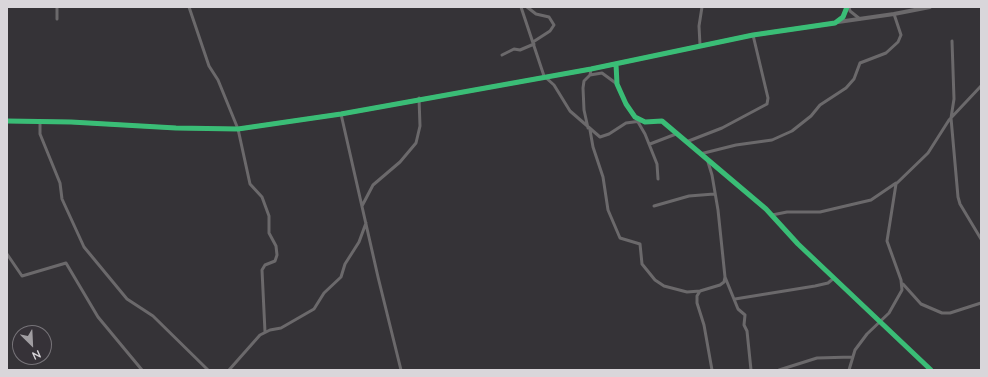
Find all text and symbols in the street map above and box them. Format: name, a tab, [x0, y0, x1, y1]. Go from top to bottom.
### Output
north arrow	[12, 325, 52, 365]
text: N	[30, 347, 43, 363]

